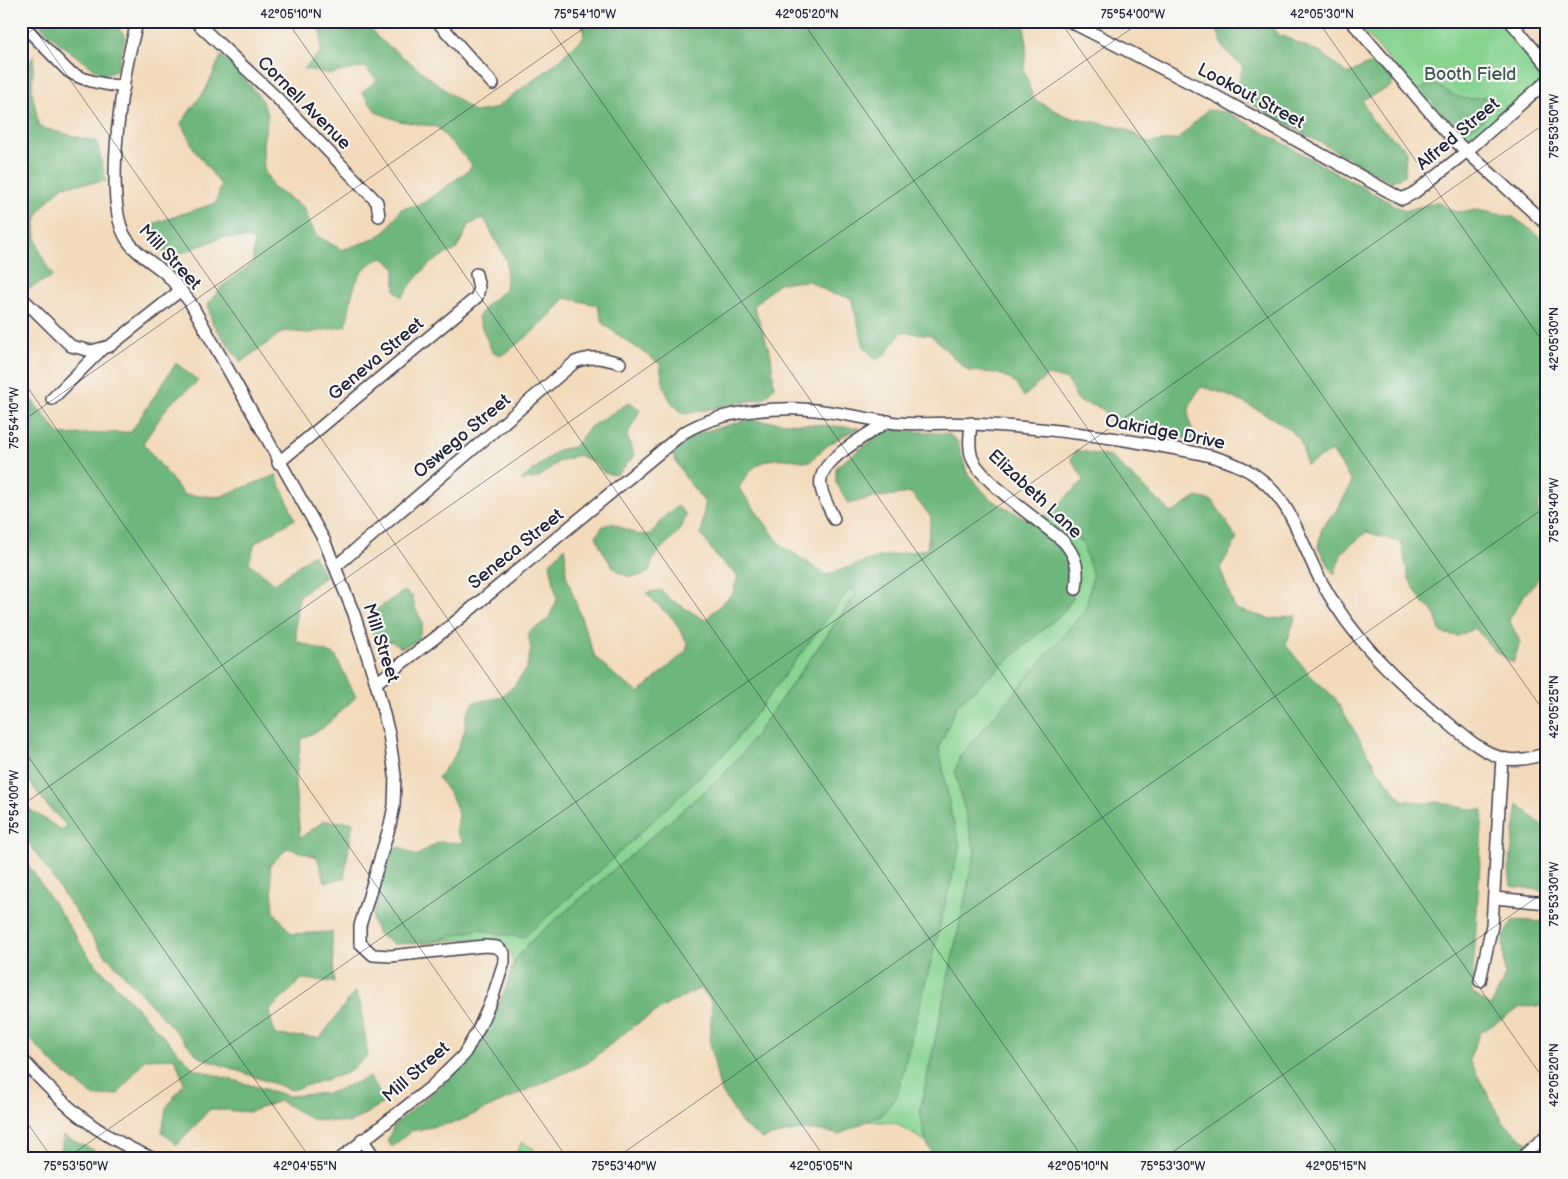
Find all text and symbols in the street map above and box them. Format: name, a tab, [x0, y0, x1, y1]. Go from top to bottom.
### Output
text: 42°05'10"N	[260, 7, 322, 22]
text: 75°54'10"W	[554, 7, 616, 22]
text: 42°05'20"N	[775, 7, 839, 22]
text: 75°54'00"W	[1101, 7, 1165, 22]
text: 42°05'30"N	[1290, 7, 1354, 22]
street label: Cornell Avenue	[253, 52, 355, 154]
street label: Lookout Street	[1194, 59, 1309, 133]
park label: Booth Field	[1424, 64, 1516, 85]
street label: Alfred Street	[1412, 93, 1504, 175]
text: 75°53'50"W	[1547, 94, 1562, 158]
street label: Mill Street	[134, 220, 206, 294]
text: 42°05'30"N	[1547, 307, 1562, 371]
street label: Geneva Street	[324, 313, 428, 405]
text: 75°54'10"W	[7, 387, 22, 449]
street label: Oswego Street	[409, 389, 515, 483]
street label: Oakridge Drive	[1103, 410, 1227, 454]
street label: Elizabeth Lane	[984, 445, 1087, 543]
text: 75°53'40"W	[1547, 477, 1562, 542]
street label: Seneca Street	[464, 504, 568, 594]
street label: Mill Street	[358, 601, 404, 686]
text: 42°05'25"N	[1547, 675, 1562, 739]
text: 75°54'00"W	[7, 770, 22, 834]
text: 75°53'30"W	[1547, 861, 1562, 926]
street label: Mill Street	[378, 1037, 454, 1107]
text: 42°05'20"N	[1547, 1043, 1562, 1107]
text: 75°53'50"W	[44, 1159, 108, 1174]
text: 42°04'55"N	[273, 1159, 337, 1174]
text: 75°53'40"W	[592, 1159, 657, 1174]
text: 42°05'05"N	[789, 1159, 853, 1174]
text: 42°05'10"N	[1047, 1159, 1109, 1174]
text: 75°53'30"W	[1141, 1159, 1206, 1174]
text: 42°05'15"N	[1305, 1159, 1367, 1174]

